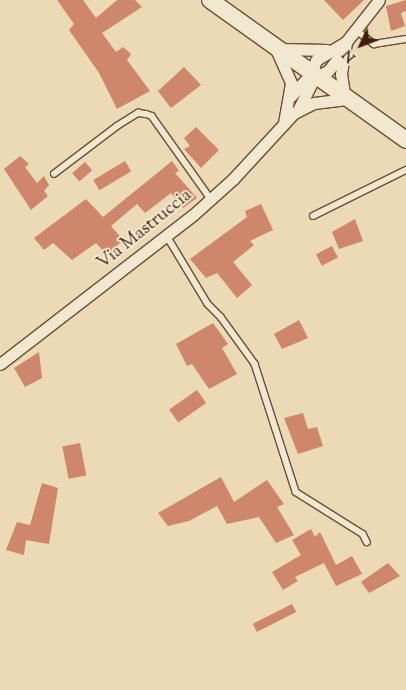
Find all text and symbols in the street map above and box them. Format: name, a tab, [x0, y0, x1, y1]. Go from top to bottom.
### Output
north arrow	[336, 20, 386, 70]
text: N	[339, 44, 361, 66]
street label: Via Mastruccia	[93, 185, 197, 275]

